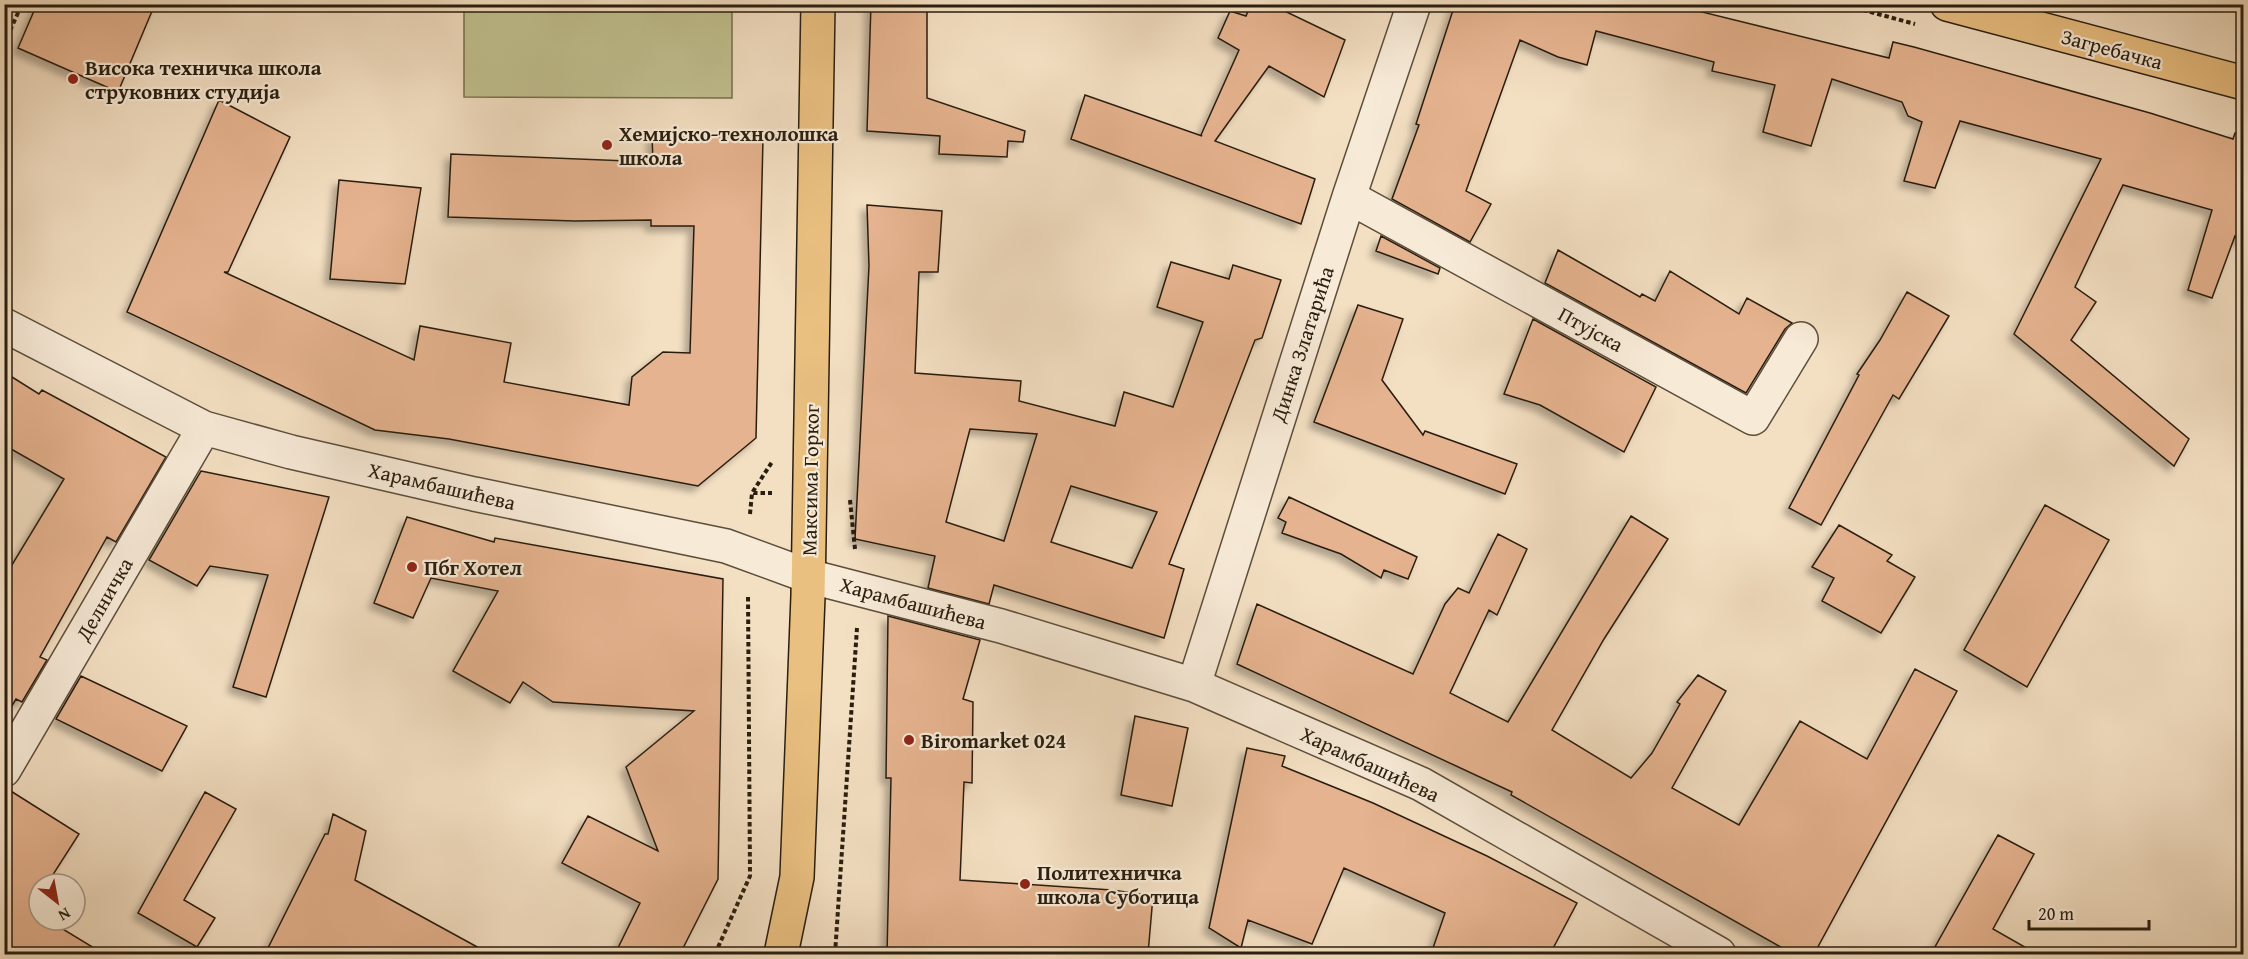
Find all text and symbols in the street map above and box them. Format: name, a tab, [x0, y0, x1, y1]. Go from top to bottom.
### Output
street label: Загребачка	[2058, 21, 2166, 77]
place label: Висока техничка школа струковних студија	[85, 52, 322, 107]
marker: Висока техничка школа струковних студија	[66, 72, 80, 86]
place label: Хемијско-технолошка школа	[619, 118, 839, 173]
marker: Хемијско-технолошка школа	[600, 138, 614, 152]
street label: Динка Златарића	[1262, 262, 1342, 427]
street label: Птујска	[1553, 298, 1629, 360]
street label: Максима Горког	[793, 404, 827, 556]
street label: Харамбашићева	[365, 454, 519, 518]
street label: Делничка	[67, 552, 140, 647]
place label: Пбг Хотел	[424, 552, 522, 583]
marker: Пбг Хотел	[405, 560, 419, 574]
street label: Харамбашићева	[836, 569, 990, 637]
street label: Харамбашићева	[1295, 718, 1445, 810]
place label: Biromarket 024	[921, 725, 1067, 756]
marker: Biromarket 024	[902, 733, 916, 747]
place label: Политехничка школа Суботица	[1037, 857, 1199, 912]
north arrow	[27, 872, 87, 932]
marker: Политехничка школа Суботица	[1018, 877, 1032, 891]
scale bar	[2029, 893, 2149, 931]
text: 20 m	[2038, 900, 2074, 927]
text: N	[54, 902, 75, 928]

